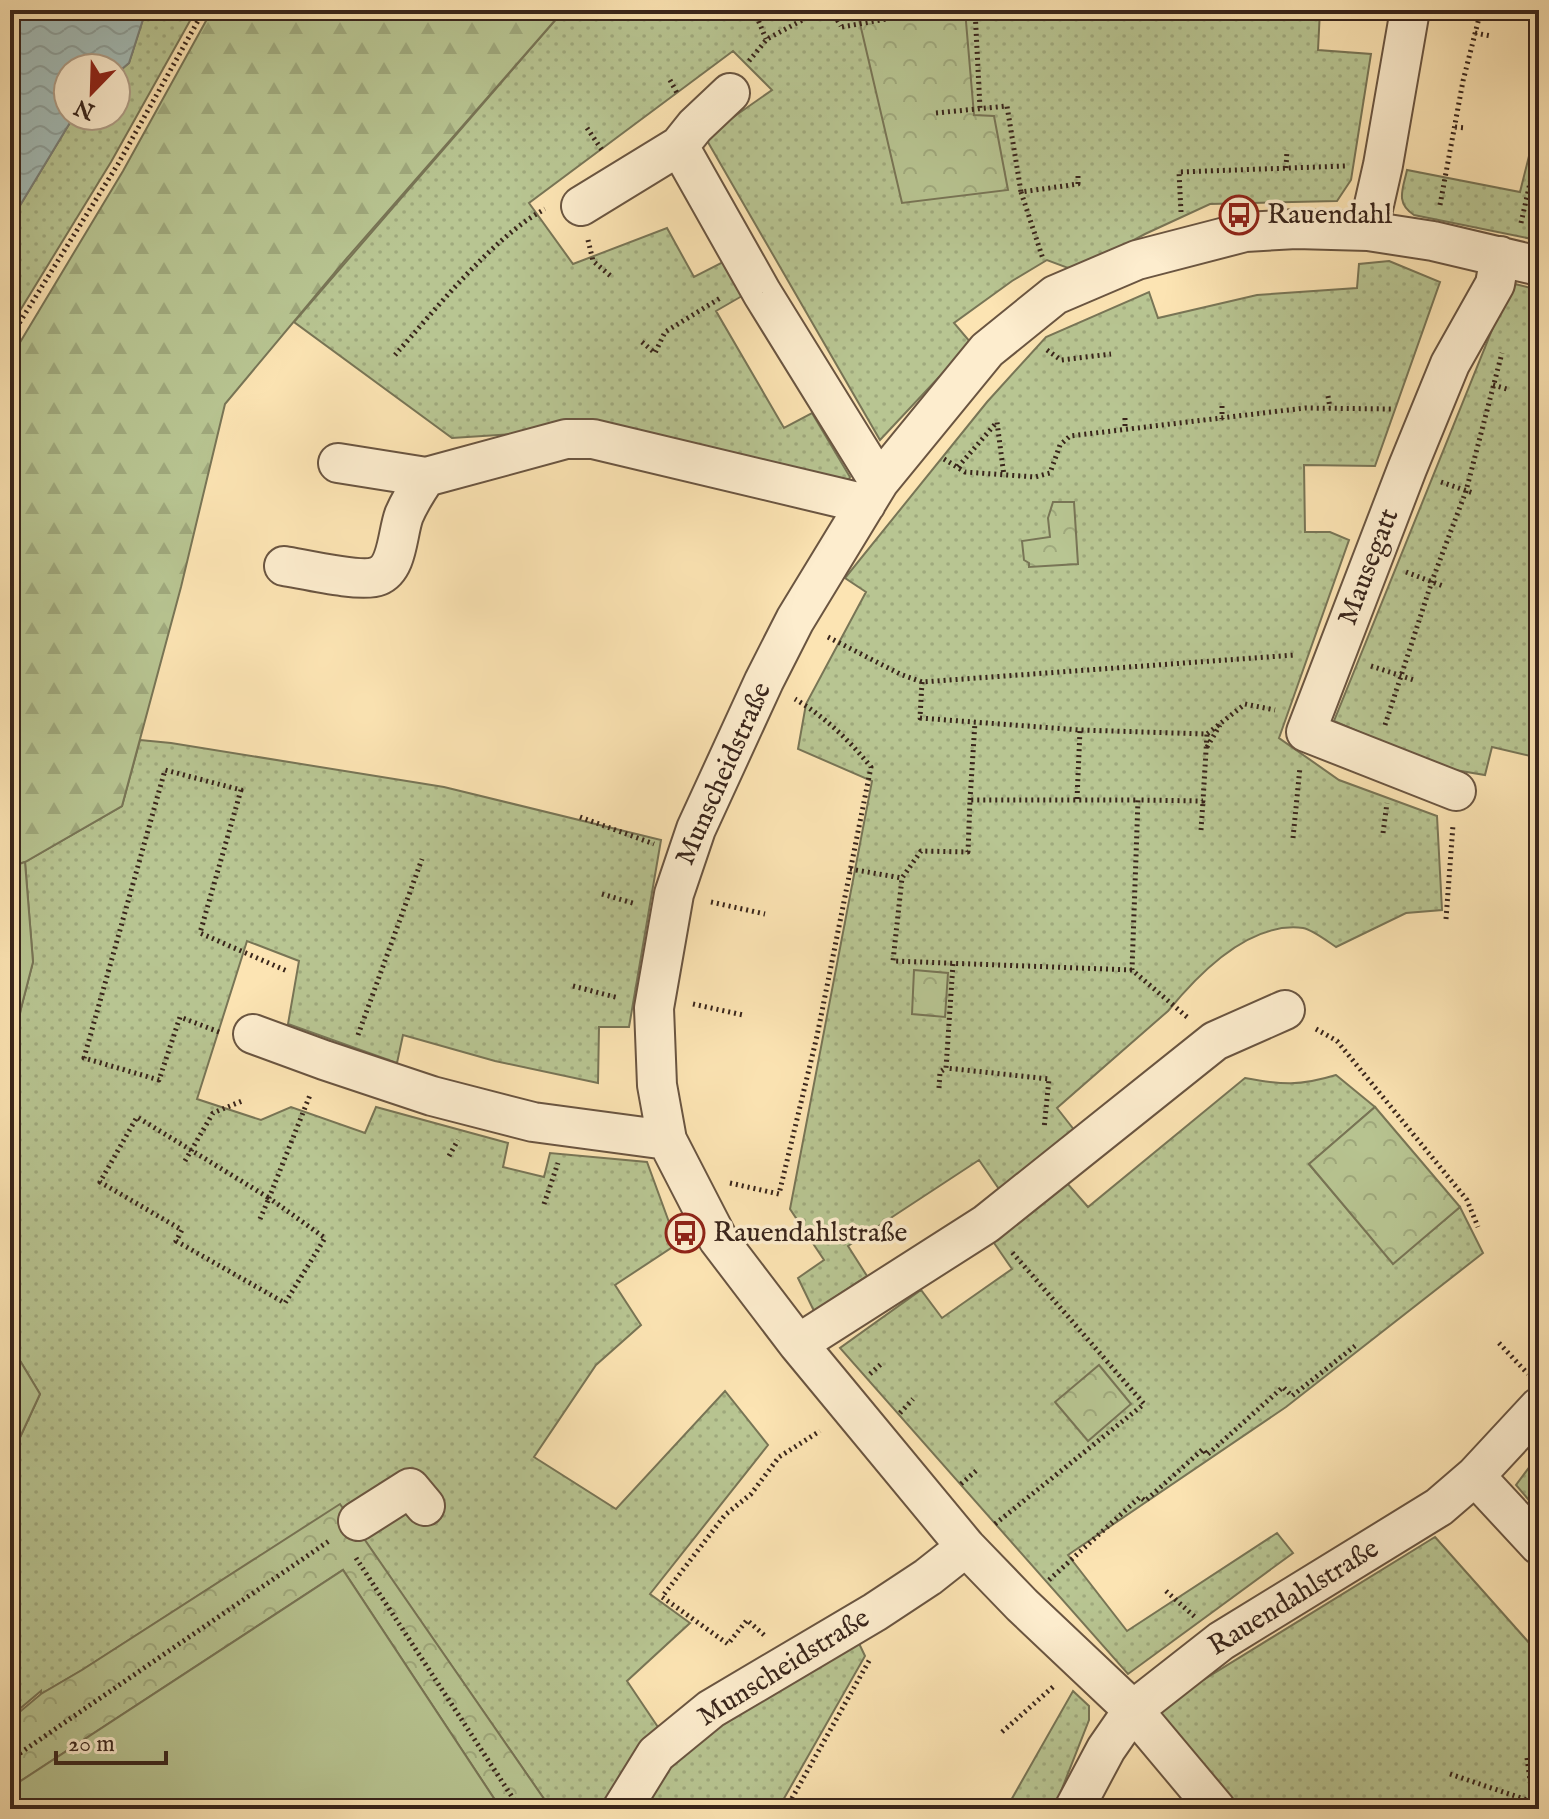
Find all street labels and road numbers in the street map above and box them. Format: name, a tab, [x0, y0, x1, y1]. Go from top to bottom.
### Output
street label: Mausegatt	[1331, 503, 1407, 630]
street label: Munscheidstraße	[668, 677, 780, 871]
street label: Rauendahlstraße	[1202, 1532, 1386, 1664]
street label: Munscheidstraße	[691, 1601, 877, 1735]

